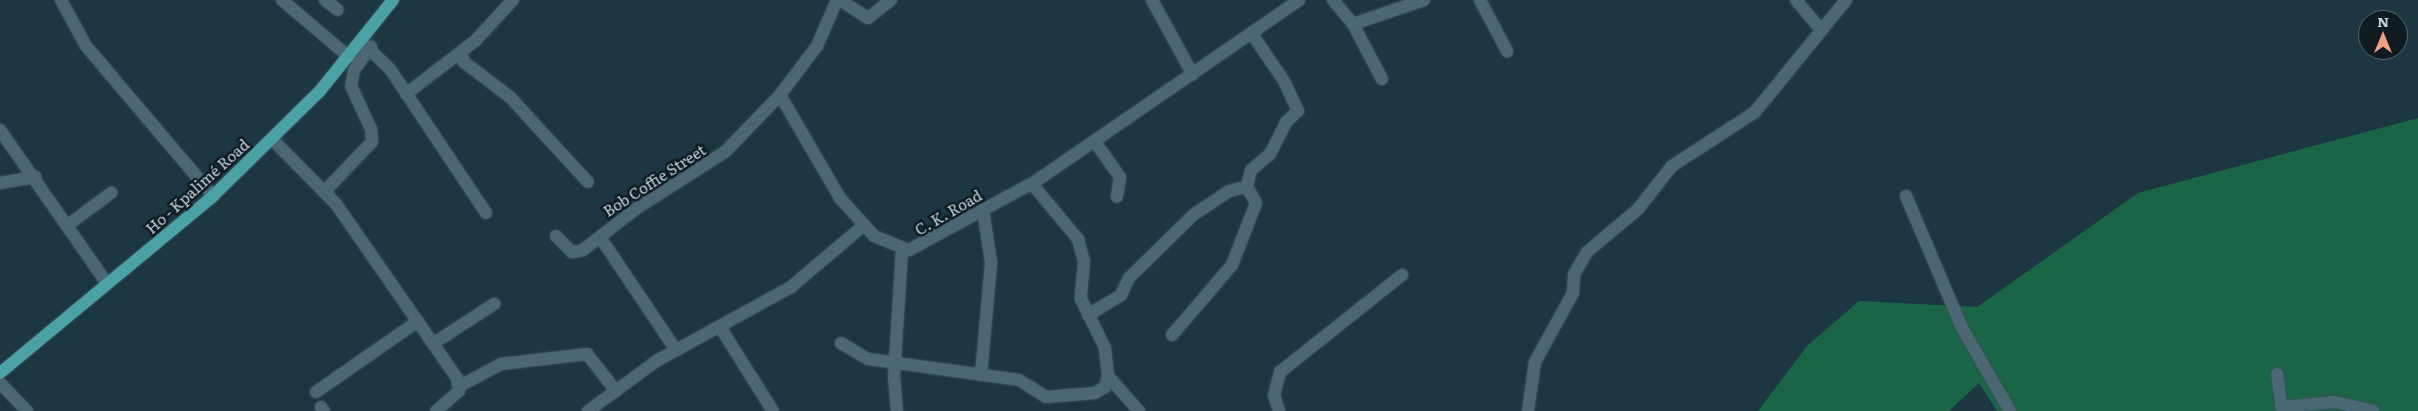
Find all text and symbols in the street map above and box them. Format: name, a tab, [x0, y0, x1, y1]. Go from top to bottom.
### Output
north arrow	[2358, 10, 2408, 60]
text: N	[2377, 11, 2389, 31]
street label: Ho - Kpalimé Road	[142, 135, 252, 237]
street label: Bob Coffie Street	[600, 140, 708, 220]
street label: C. K. Road	[911, 186, 985, 238]

